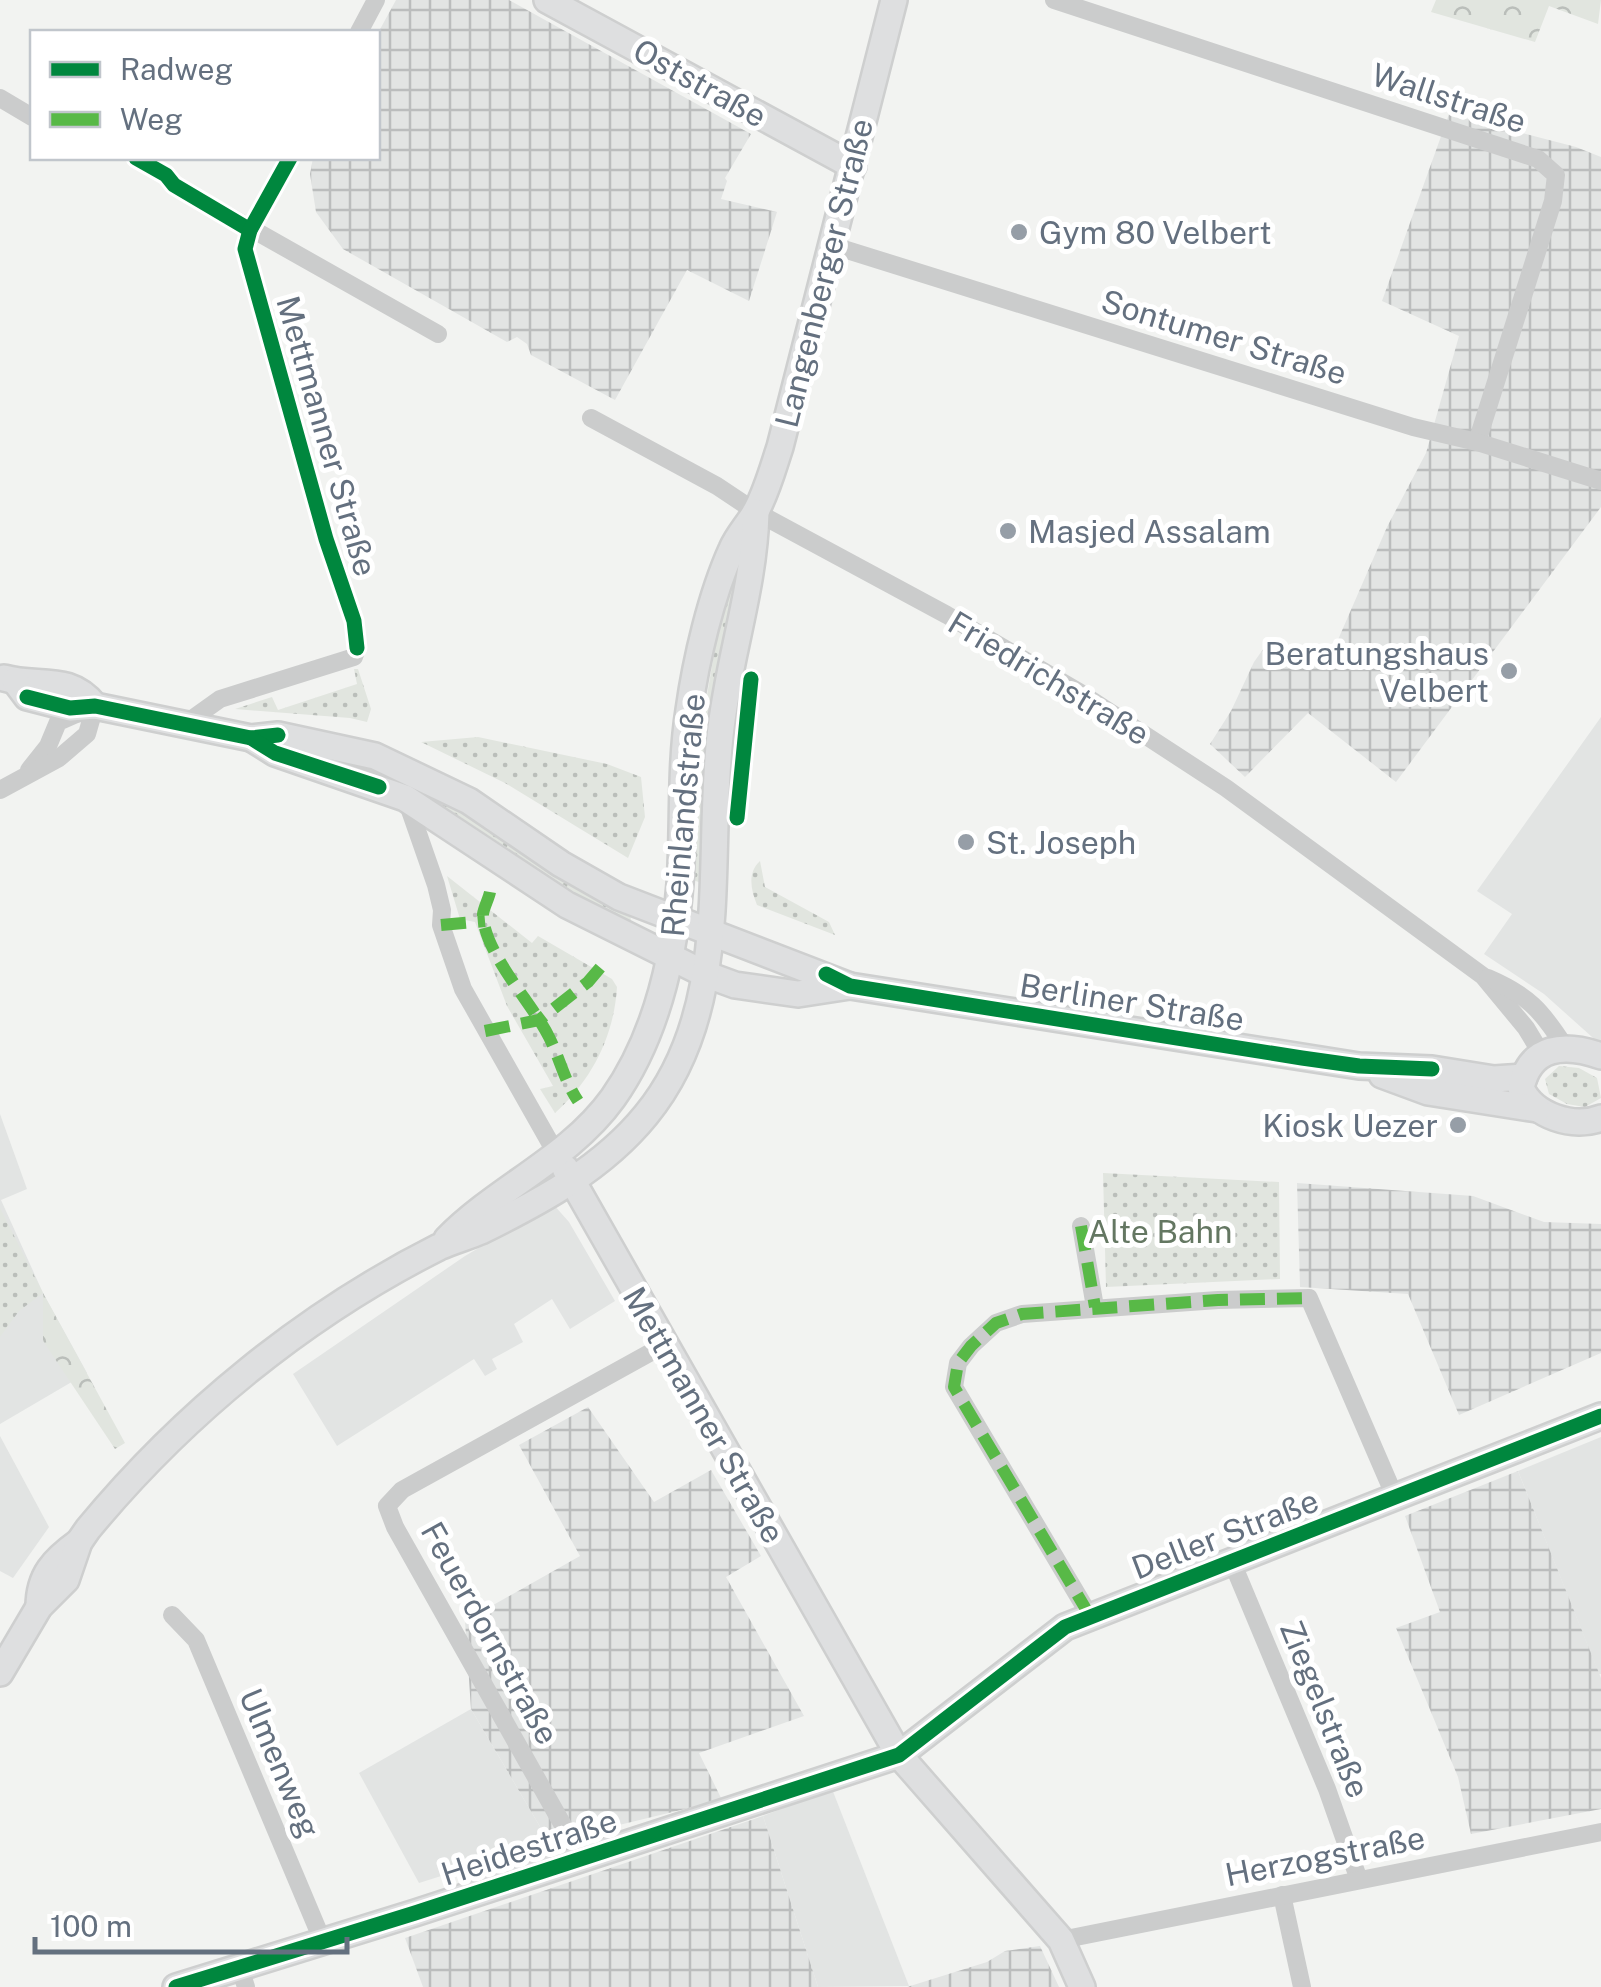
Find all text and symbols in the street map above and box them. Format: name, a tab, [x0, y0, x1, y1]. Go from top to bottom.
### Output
legend	[30, 30, 380, 160]
street label: Oststraße	[627, 31, 773, 135]
text: Radweg	[120, 51, 233, 87]
street label: Wallstraße	[1367, 56, 1531, 140]
text: Weg	[120, 101, 183, 137]
street label: Langenberger Straße	[768, 115, 880, 431]
place label: Gym 80 Velbert	[1039, 214, 1272, 251]
marker: Gym 80 Velbert	[1008, 221, 1030, 243]
street label: Sontumer Straße	[1097, 282, 1351, 392]
street label: Mettmanner Straße	[269, 292, 385, 580]
place label: Masjed Assalam	[1028, 513, 1271, 550]
marker: Masjed Assalam	[997, 520, 1019, 542]
street label: Friedrichstraße	[942, 604, 1156, 752]
place label: Beratungshaus Velbert	[1264, 635, 1489, 709]
marker: Beratungshaus Velbert	[1498, 660, 1520, 682]
street label: Rheinlandstraße	[654, 692, 712, 938]
place label: St. Joseph	[986, 824, 1136, 861]
marker: St. Joseph	[955, 831, 977, 853]
street label: Berliner Straße	[1017, 966, 1247, 1038]
place label: Kiosk Uezer	[1262, 1107, 1438, 1144]
marker: Kiosk Uezer	[1447, 1114, 1469, 1136]
park label: Alte Bahn	[1088, 1213, 1232, 1250]
street label: Mettmanner Straße	[616, 1280, 792, 1550]
street label: Deller Straße	[1127, 1481, 1323, 1587]
street label: Feuerdornstraße	[414, 1515, 566, 1751]
street label: Ziegelstraße	[1273, 1615, 1377, 1803]
street label: Ulmenweg	[232, 1683, 328, 1843]
street label: Heidestraße	[437, 1801, 621, 1893]
street label: Herzogstraße	[1222, 1819, 1428, 1893]
scale bar	[35, 1892, 348, 1954]
text: 100 m	[50, 1908, 132, 1944]

